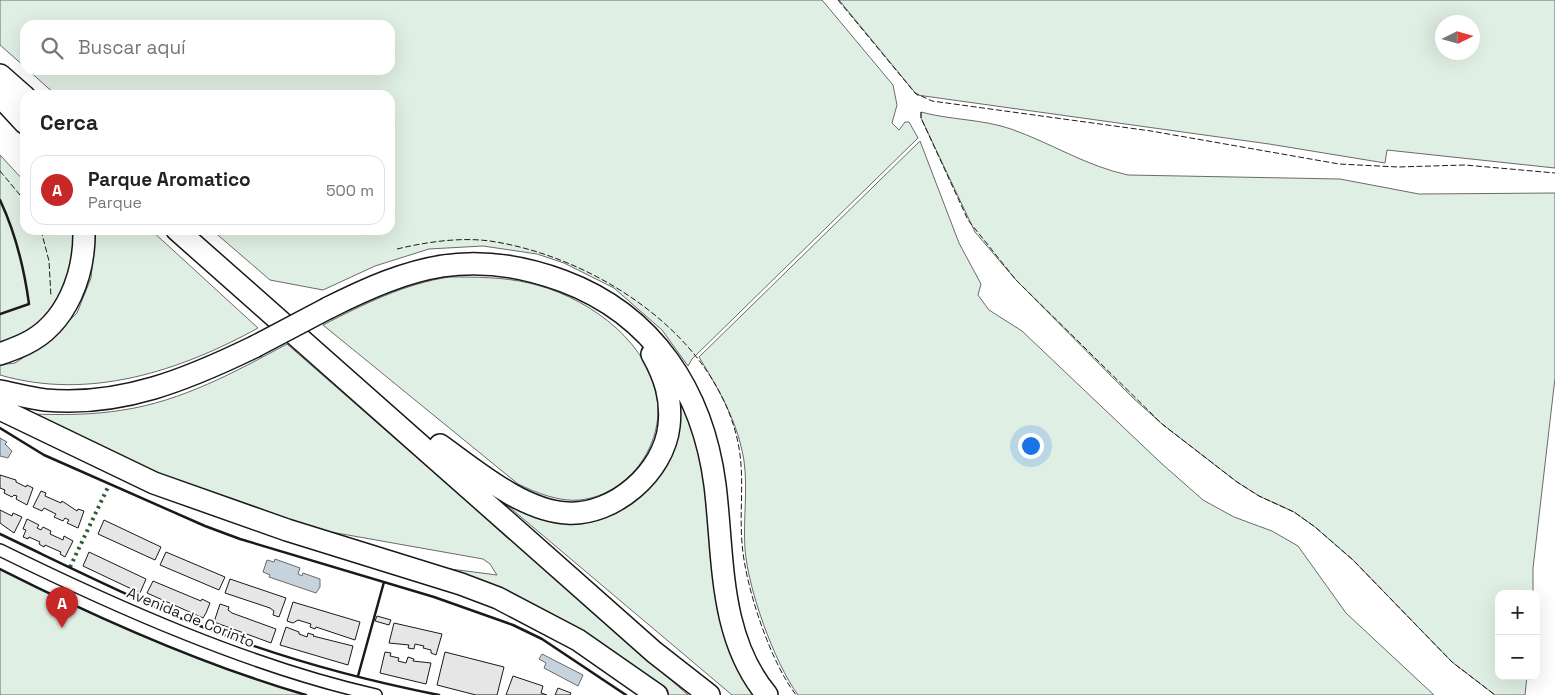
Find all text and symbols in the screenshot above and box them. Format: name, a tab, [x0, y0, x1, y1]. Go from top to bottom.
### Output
north arrow	[1435, 15, 1480, 60]
search box	[20, 20, 395, 75]
icon: search	[38, 34, 66, 62]
text: Buscar aquí	[78, 35, 186, 60]
text: Cerca	[40, 109, 98, 136]
text: Parque Aromatico	[88, 167, 251, 192]
text: A	[52, 180, 62, 201]
text: 500 m	[326, 180, 374, 201]
text: Parque	[88, 192, 142, 213]
your location	[1018, 433, 1044, 459]
street label: Avenida de Corinto	[124, 583, 258, 651]
pin: A	[46, 587, 78, 628]
map controls	[1495, 590, 1540, 680]
button: +	[1495, 590, 1540, 635]
button: −	[1495, 635, 1540, 680]

